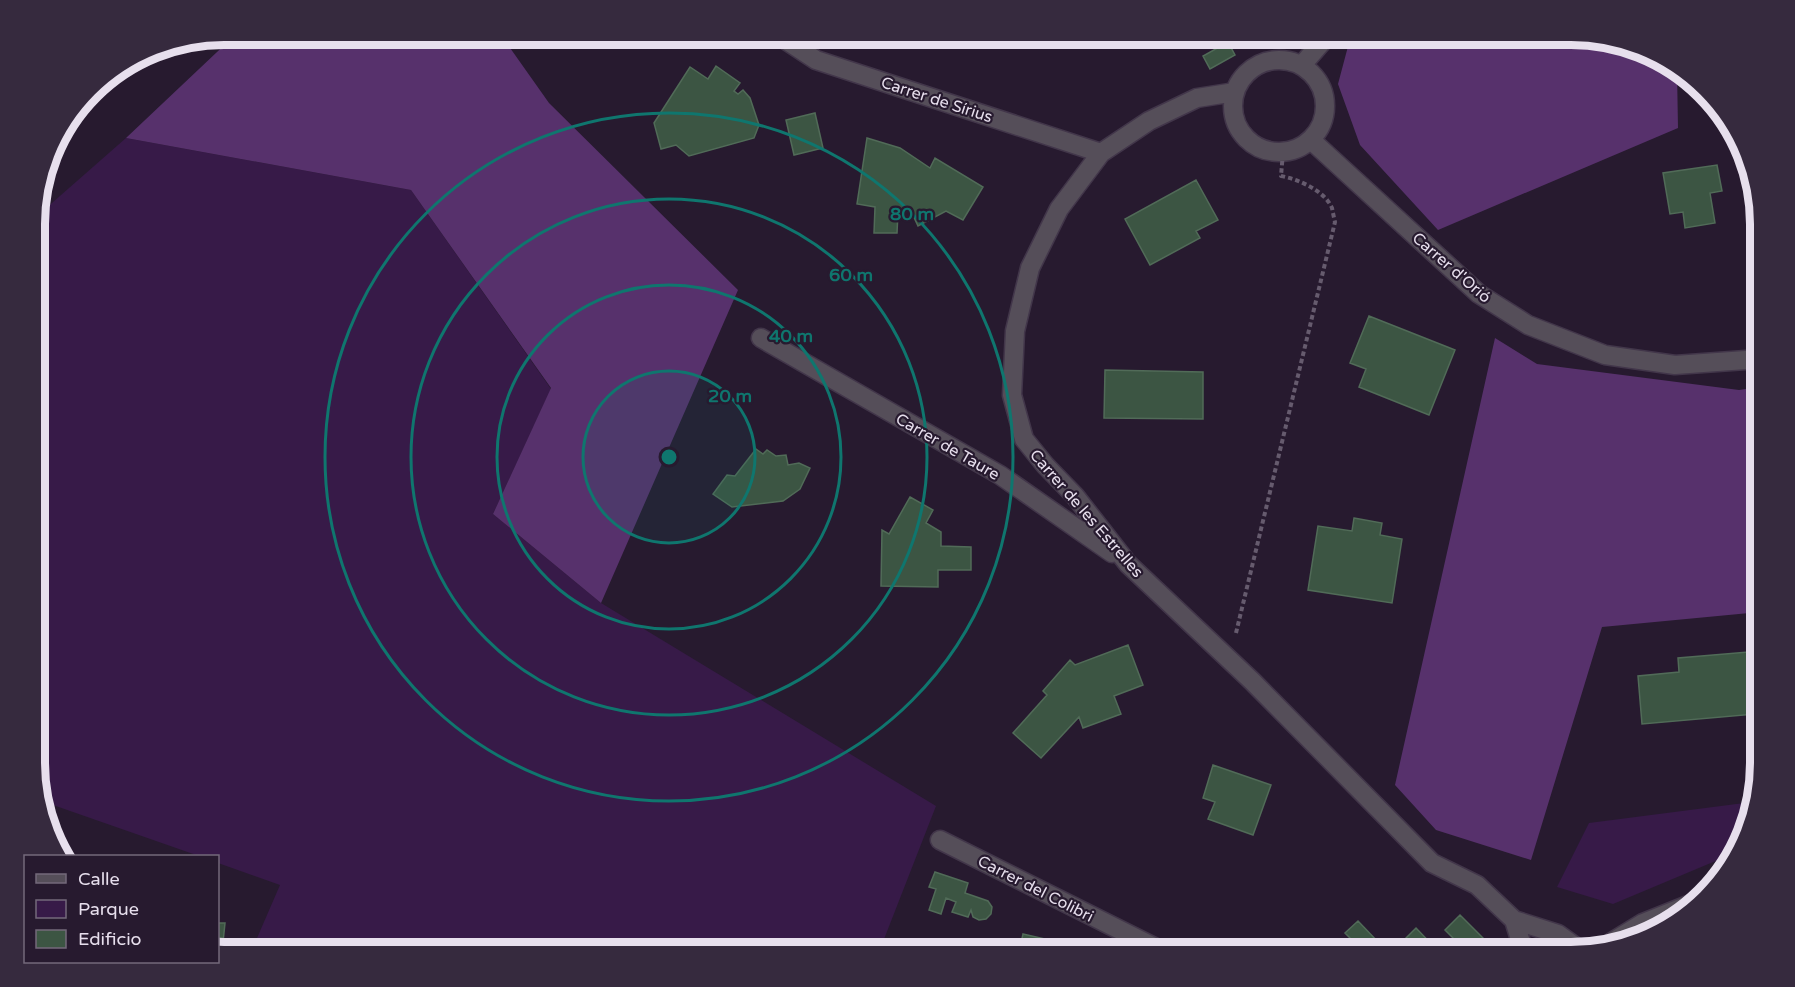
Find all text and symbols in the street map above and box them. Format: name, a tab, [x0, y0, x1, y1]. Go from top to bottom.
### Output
street label: Carrer de Sírius	[878, 73, 995, 127]
text: 80 m	[890, 203, 934, 225]
street label: Carrer d'Orió	[1408, 228, 1495, 307]
text: 60 m	[829, 264, 873, 286]
text: 40 m	[769, 325, 813, 347]
text: 20 m	[708, 385, 752, 407]
street label: Carrer de Taure	[892, 409, 1003, 485]
street label: Carrer de les Estrelles	[1025, 446, 1147, 582]
centre of rings	[659, 447, 679, 467]
street label: Carrer del Colibri	[974, 851, 1097, 927]
legend	[24, 855, 219, 963]
text: Calle	[78, 868, 120, 890]
text: Parque	[78, 898, 139, 920]
text: Edificio	[78, 928, 142, 950]

